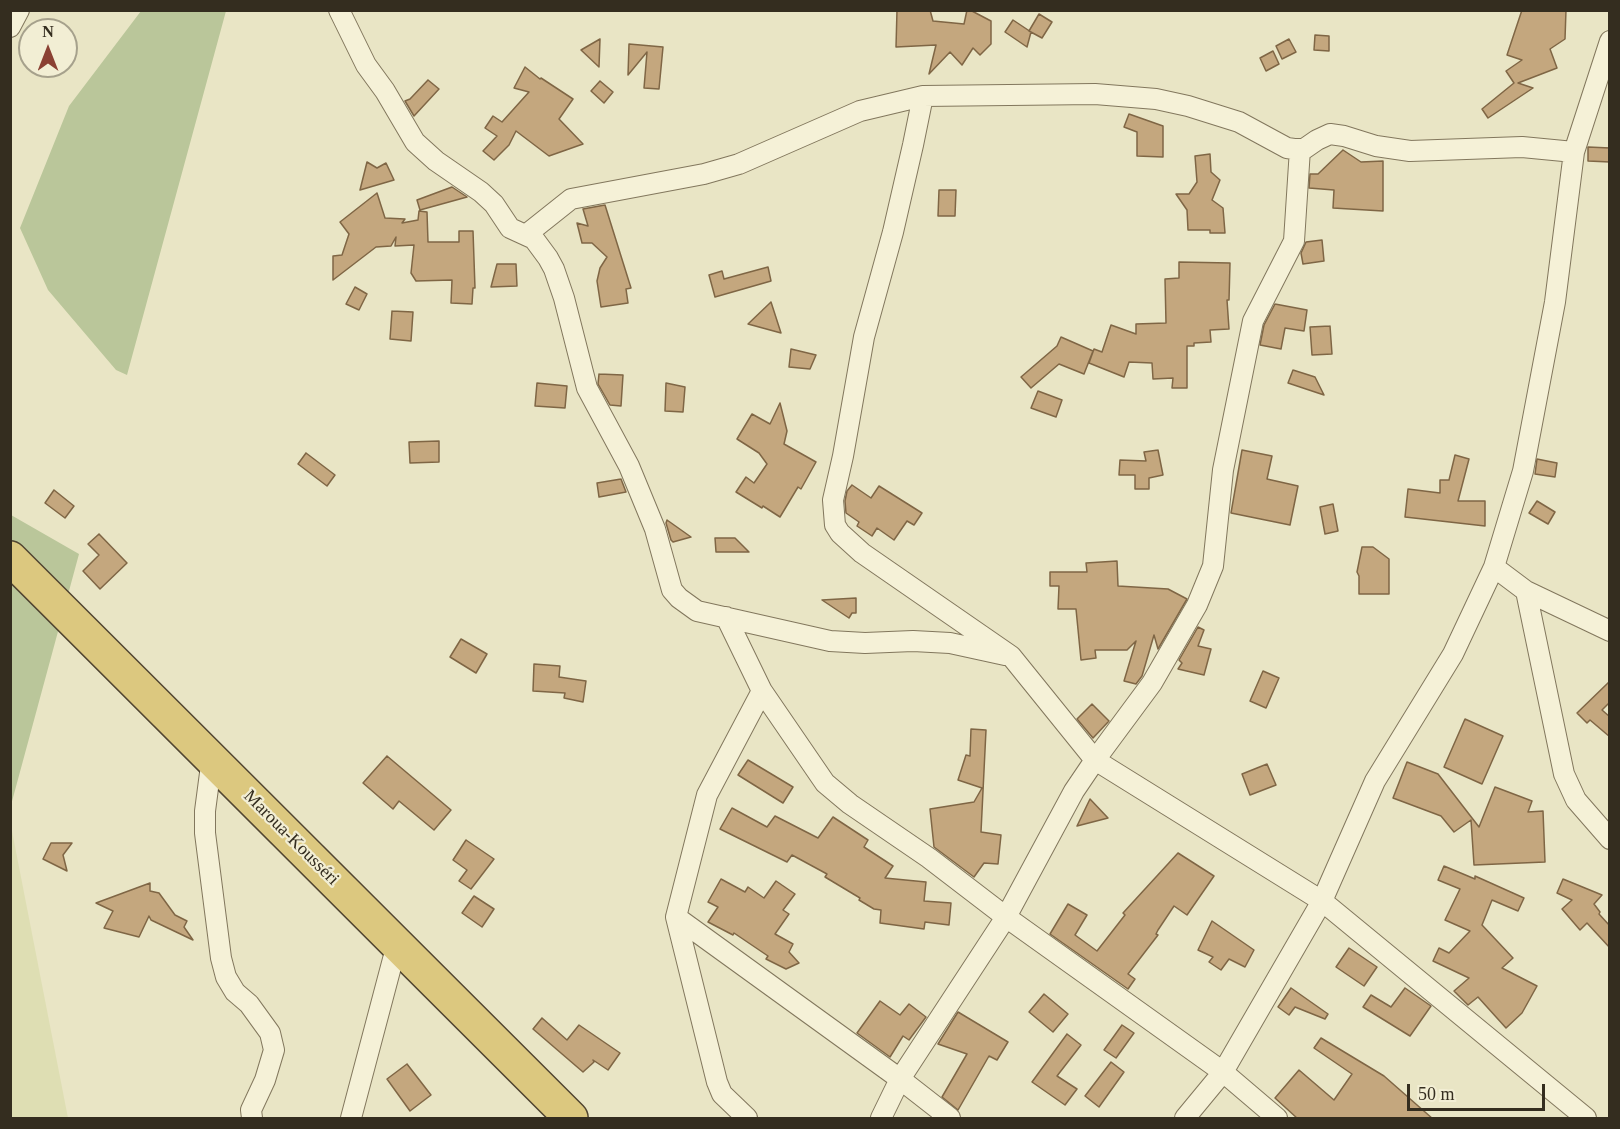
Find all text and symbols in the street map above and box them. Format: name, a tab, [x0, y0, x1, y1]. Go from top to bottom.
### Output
north arrow	[18, 18, 78, 78]
text: N	[42, 23, 54, 40]
street label: Maroua-Kousséri	[239, 786, 343, 890]
scale bar	[1410, 1072, 1548, 1110]
text: 50 m	[1418, 1084, 1455, 1104]

